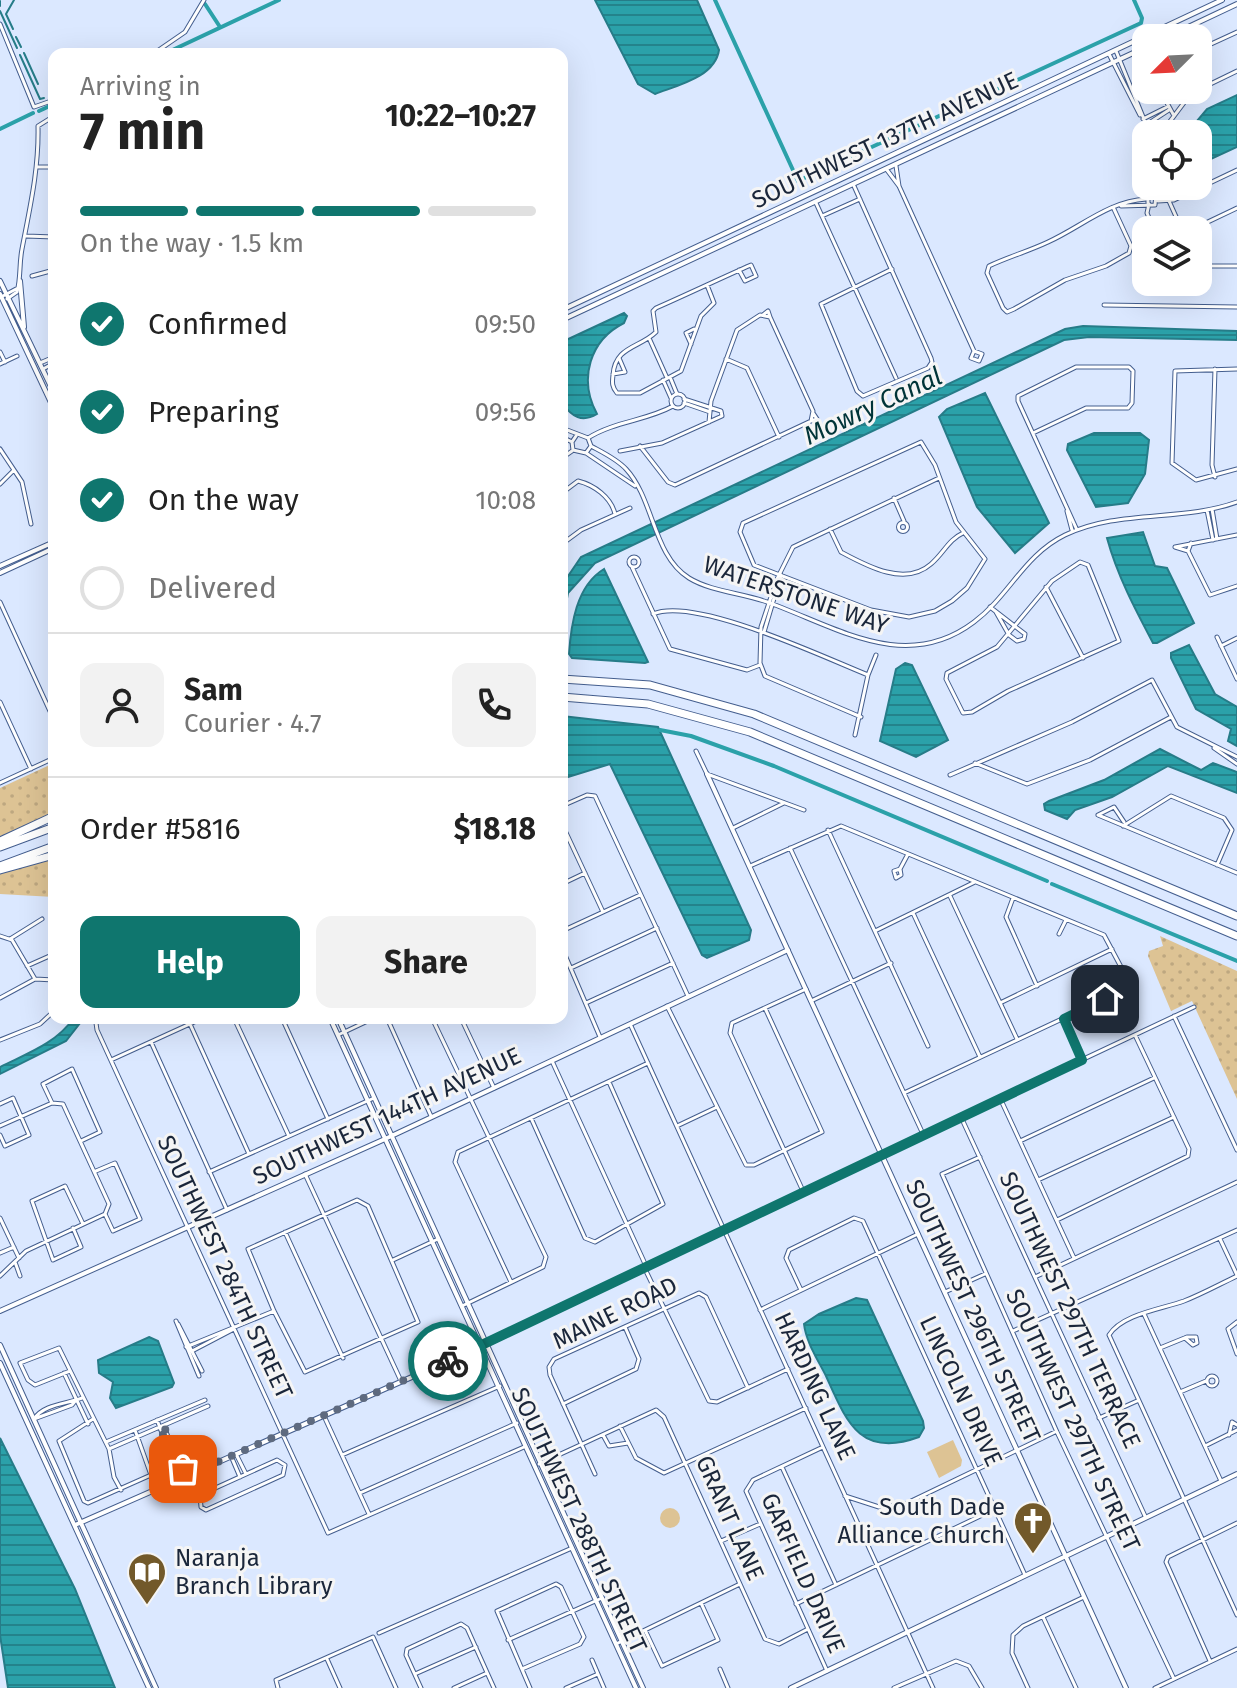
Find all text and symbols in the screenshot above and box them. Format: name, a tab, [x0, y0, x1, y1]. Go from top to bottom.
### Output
north arrow	[1132, 24, 1212, 104]
map controls	[1132, 24, 1212, 296]
street label: SOUTHWEST 137TH AVENUE	[747, 66, 1023, 214]
text: Arriving in	[80, 71, 201, 102]
text: 10:22–10:27	[385, 98, 536, 134]
text: 7 min	[80, 100, 205, 163]
button: locate	[1132, 120, 1212, 200]
button: layers	[1132, 216, 1212, 296]
text: On the way · 1.5 km	[80, 228, 304, 259]
icon: check	[80, 302, 124, 346]
text: Confirmed	[148, 306, 288, 342]
text: 09:50	[474, 309, 536, 340]
water label: Mowry Canal	[799, 360, 947, 452]
icon: check	[80, 390, 124, 434]
text: Preparing	[148, 394, 279, 430]
text: 09:56	[475, 397, 536, 428]
icon: check	[80, 478, 124, 522]
text: On the way	[148, 482, 299, 518]
text: 10:08	[475, 485, 536, 516]
street label: WATERSTONE WAY	[700, 550, 893, 640]
text: Delivered	[148, 570, 277, 606]
button: person	[80, 663, 164, 747]
button: phone	[452, 663, 536, 747]
text: Sam	[184, 672, 243, 708]
text: Courier · 4.7	[184, 708, 322, 739]
text: Order #5816	[80, 811, 240, 847]
text: $18.18	[454, 811, 536, 847]
button: Help	[80, 916, 300, 1008]
button: Share	[316, 916, 536, 1008]
pin	[1071, 965, 1139, 1033]
icon: home	[1083, 977, 1127, 1021]
street label: SOUTHWEST 144TH AVENUE	[248, 1041, 526, 1191]
street label: SOUTHWEST 284TH STREET	[152, 1131, 299, 1404]
street label: SOUTHWEST 297TH TERRACE	[994, 1167, 1146, 1453]
street label: SOUTHWEST 296TH STREET	[900, 1175, 1046, 1447]
street label: MAINE ROAD	[548, 1271, 682, 1355]
street label: SOUTHWEST 297TH STREET	[1000, 1285, 1146, 1556]
street label: HARDING LANE	[769, 1308, 861, 1464]
street label: LINCOLN DRIVE	[914, 1311, 1008, 1471]
courier	[408, 1321, 488, 1401]
icon: bike	[426, 1339, 470, 1383]
street label: SOUTHWEST 288TH STREET	[505, 1383, 653, 1657]
pin	[149, 1435, 217, 1503]
icon: bag	[161, 1447, 205, 1491]
street label: GRANT LANE	[690, 1451, 770, 1585]
street label: GARFIELD DRIVE	[755, 1489, 851, 1657]
place label: South Dade Alliance Church	[838, 1493, 1005, 1549]
church icon: South Dade Alliance Church	[1012, 1500, 1054, 1555]
place label: Naranja Branch Library	[175, 1544, 333, 1600]
library icon: Naranja Branch Library	[126, 1551, 168, 1606]

